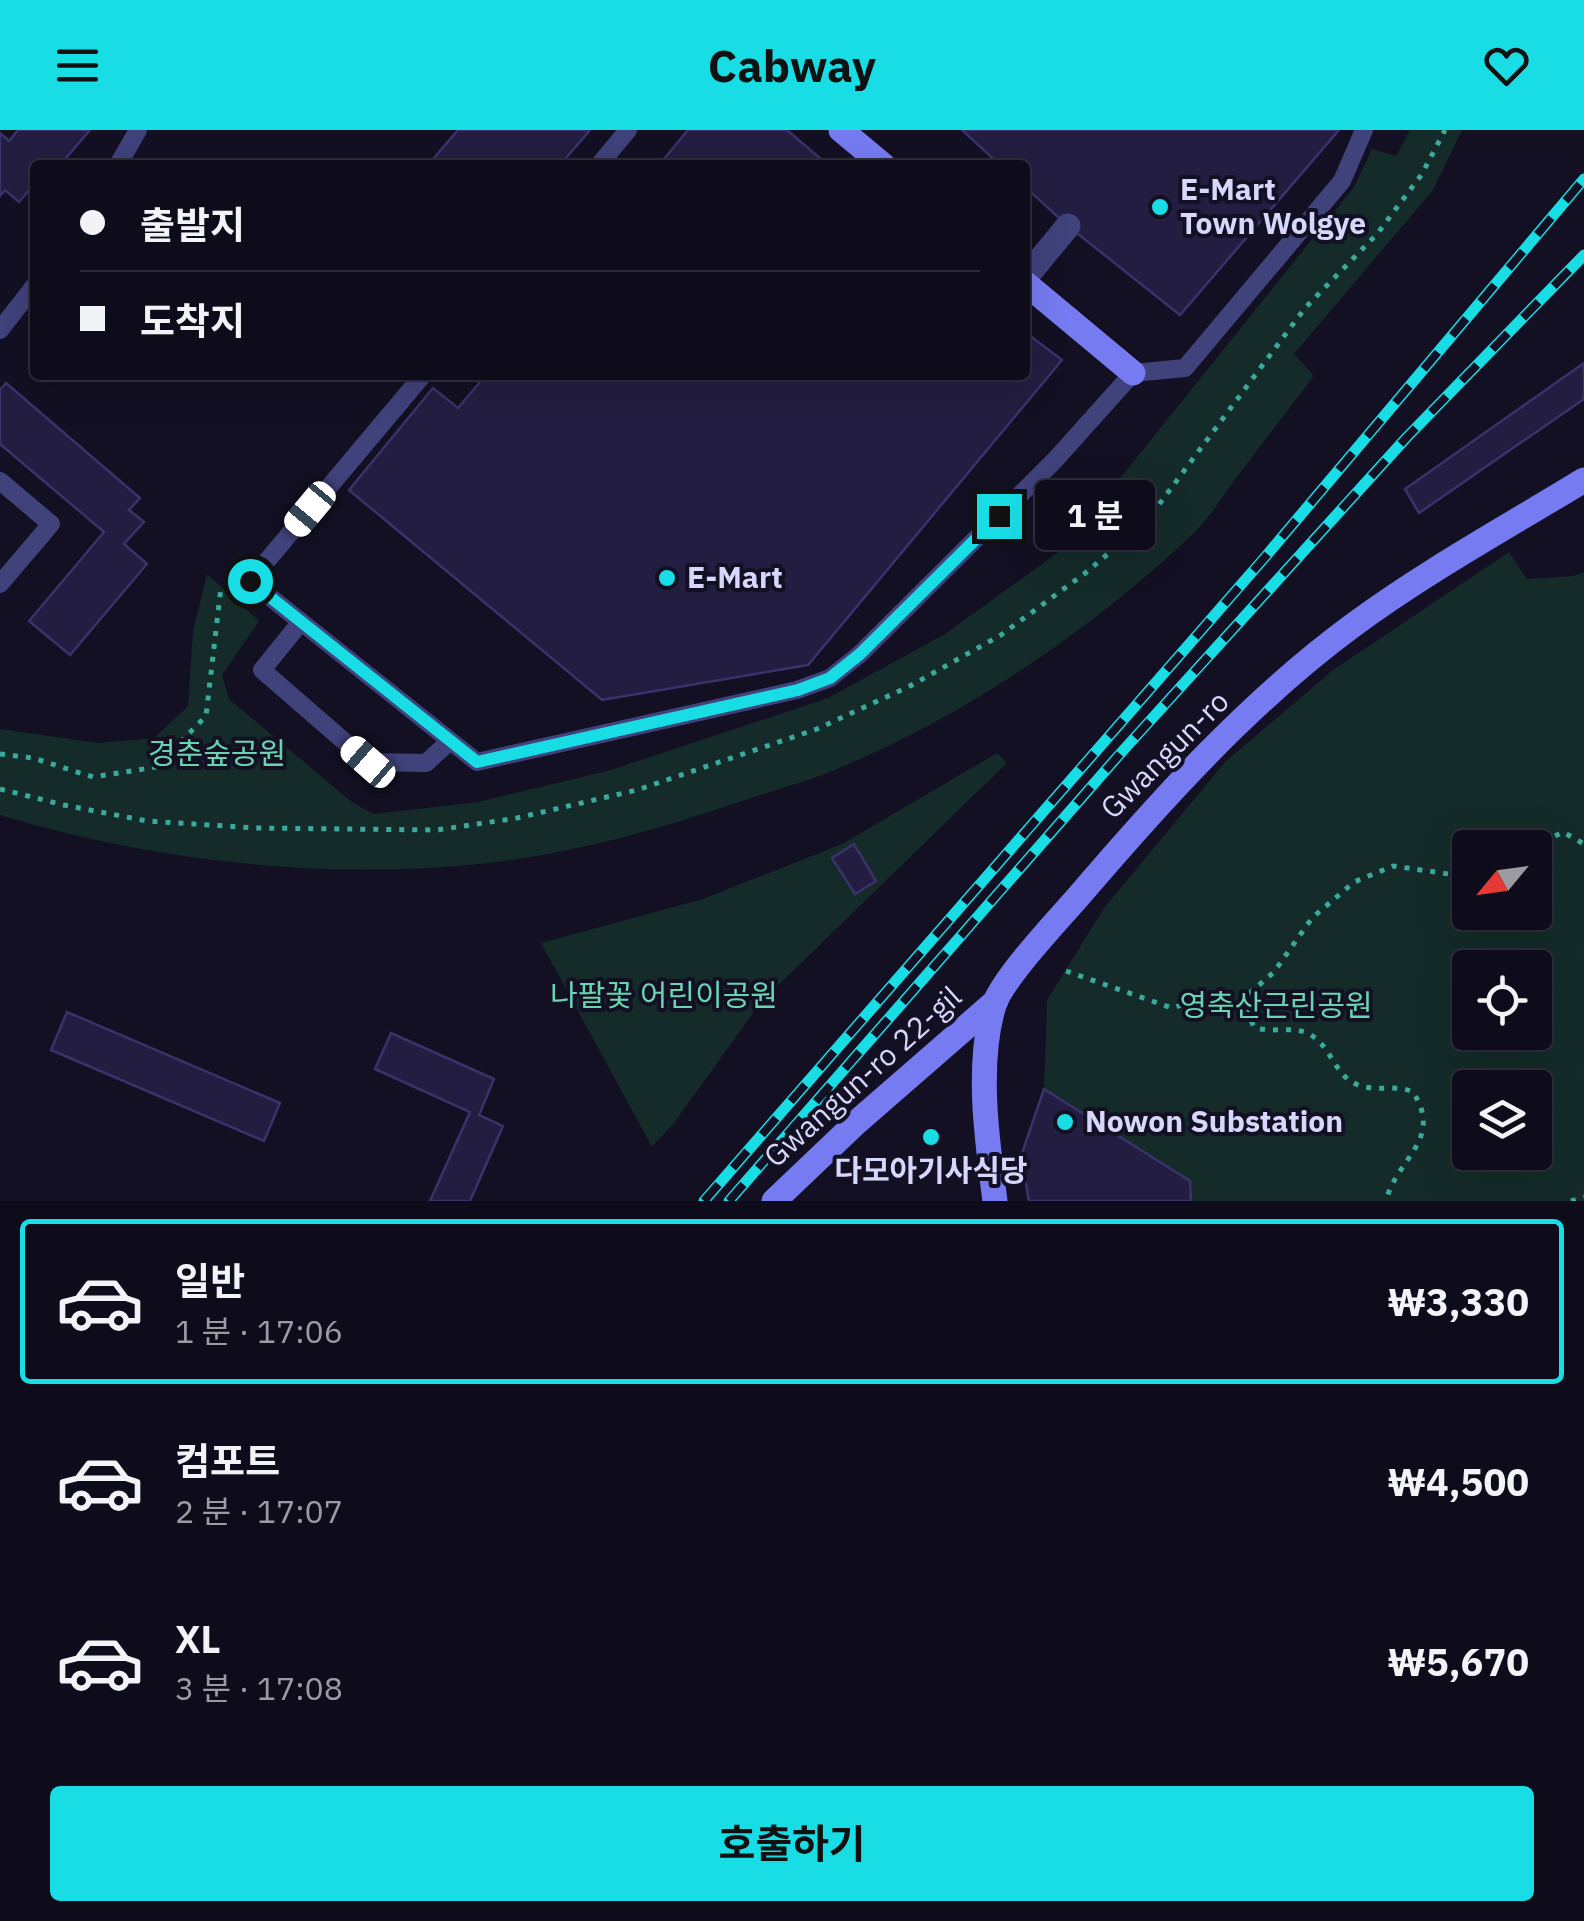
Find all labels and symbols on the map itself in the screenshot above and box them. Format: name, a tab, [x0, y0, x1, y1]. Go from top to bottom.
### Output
place label: E-Mart Town Wolgye	[1180, 169, 1366, 242]
marker: E-Mart Town Wolgye	[1149, 196, 1171, 218]
car	[279, 476, 341, 542]
callout: 1 분	[1034, 481, 1154, 551]
route end	[977, 494, 1022, 539]
place label: E-Mart	[687, 557, 783, 596]
route start	[228, 559, 273, 604]
marker: E-Mart	[656, 567, 678, 589]
street label: Gwangun-ro	[1091, 681, 1236, 826]
car	[336, 731, 400, 793]
park label: 경춘숲공원	[148, 733, 286, 772]
north arrow	[1452, 830, 1552, 930]
park label: 나팔꽃 어린이공원	[550, 975, 778, 1014]
street label: Gwangun-ro 22-gil	[755, 977, 969, 1175]
park label: 영축산근린공원	[1179, 985, 1373, 1024]
place label: Nowon Substation	[1085, 1101, 1343, 1140]
marker: Nowon Substation	[1054, 1111, 1076, 1133]
marker: 다모아기사식당	[920, 1126, 942, 1148]
place label: 다모아기사식당	[834, 1150, 1028, 1189]

